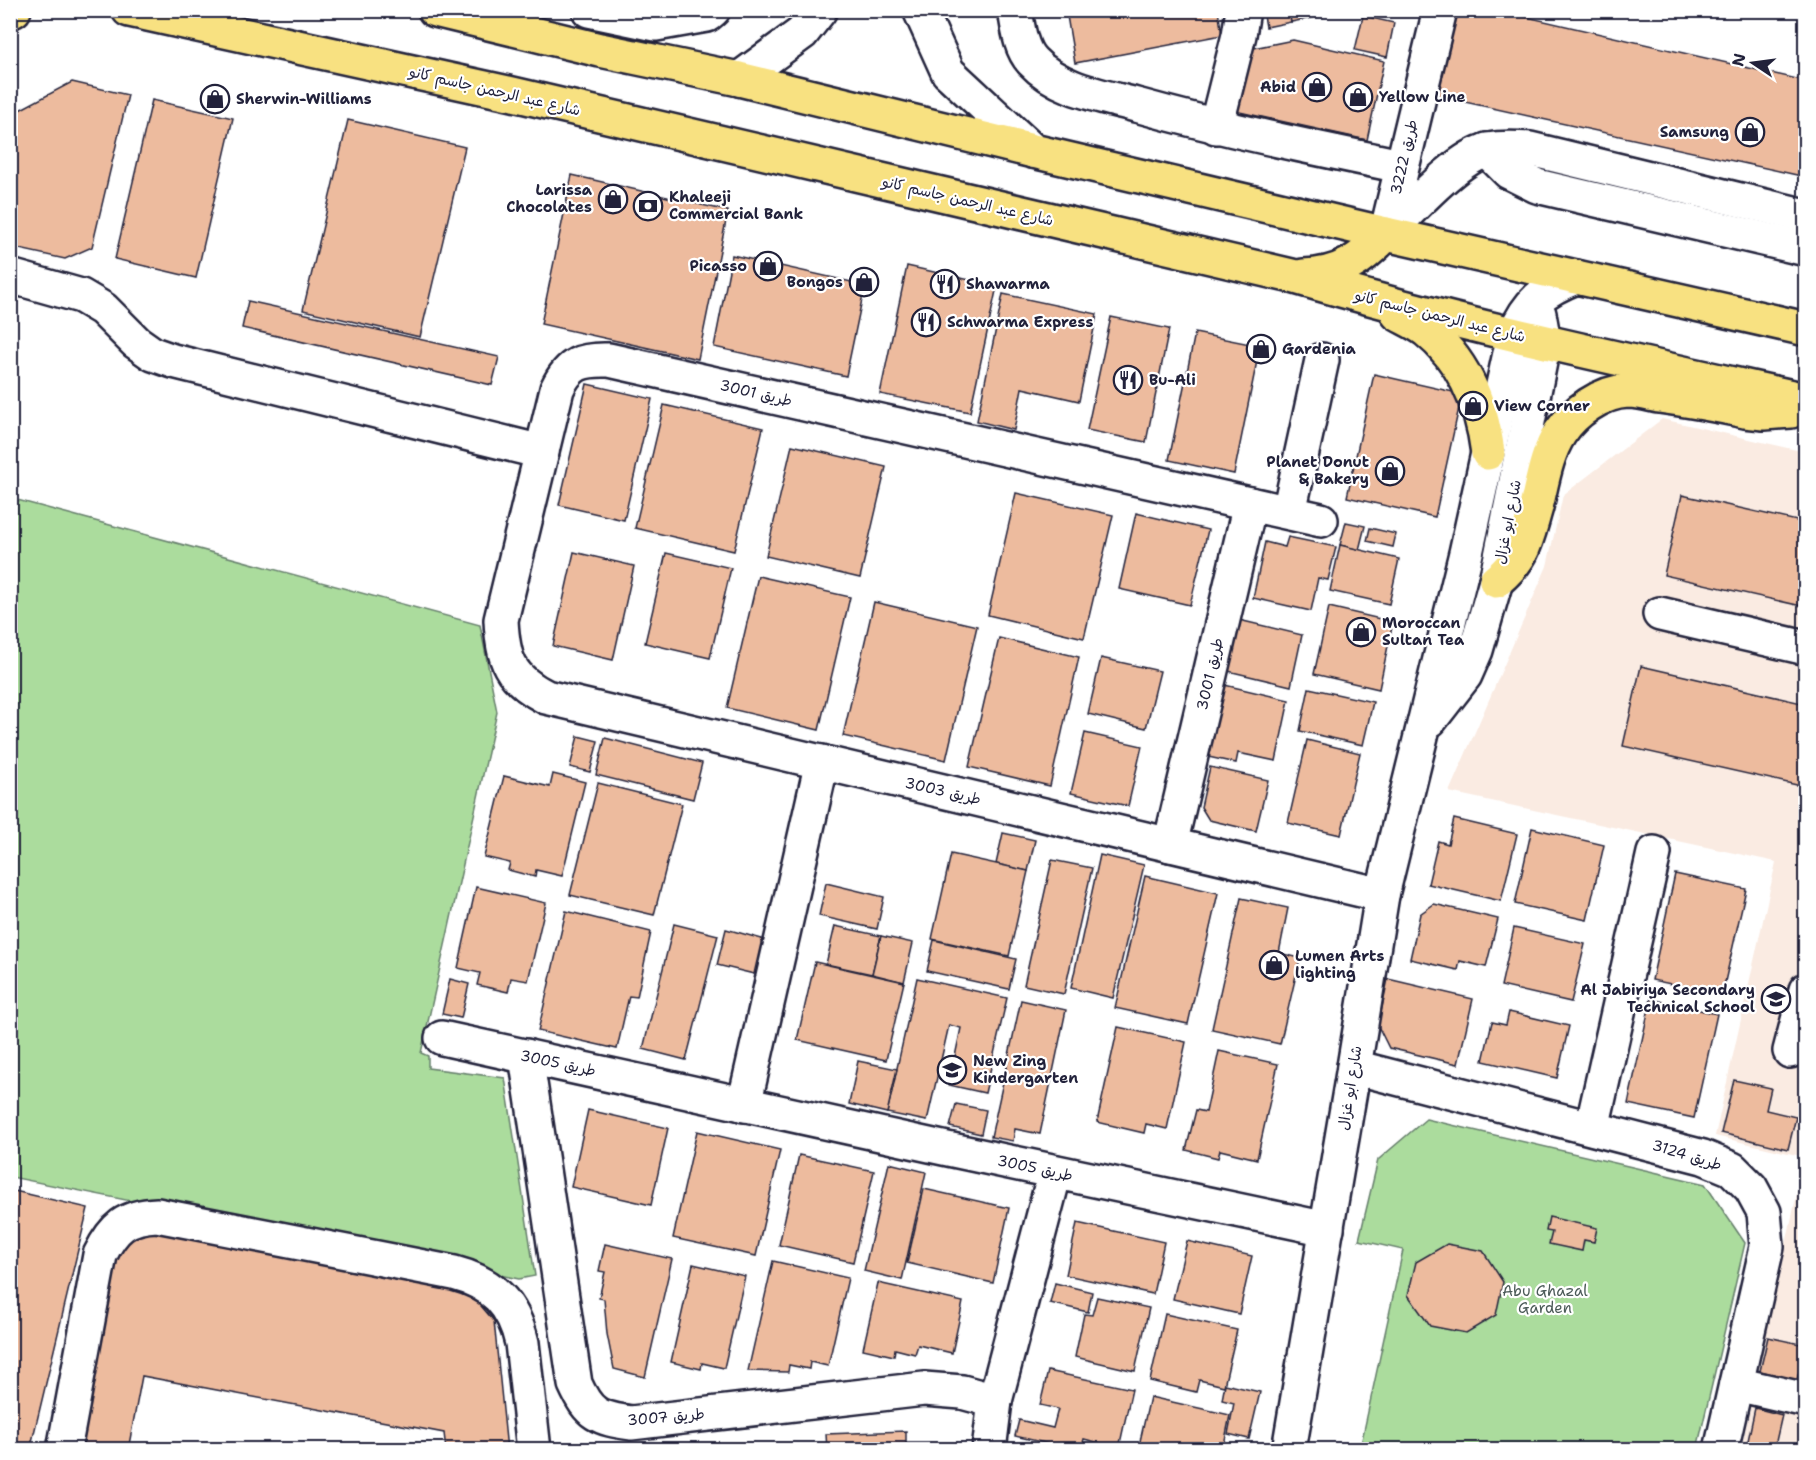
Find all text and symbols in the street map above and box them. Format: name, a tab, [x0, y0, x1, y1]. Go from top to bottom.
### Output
north arrow	[1723, 33, 1783, 93]
text: N	[1727, 51, 1751, 68]
street label: شارع عبد الرحمن جاسم كانو	[406, 61, 583, 122]
shop icon: Abid	[1301, 71, 1333, 103]
place label: Abid	[1260, 77, 1296, 97]
shop icon: Yellow Line	[1342, 81, 1374, 113]
shop icon: Sherwin-Williams	[199, 83, 231, 115]
place label: Yellow Line	[1379, 87, 1466, 107]
place label: Sherwin-Williams	[236, 89, 372, 109]
shop icon: Samsung	[1734, 116, 1766, 148]
street label: طريق 3222	[1386, 118, 1422, 196]
place label: Samsung	[1660, 122, 1729, 142]
street label: شارع عبد الرحمن جاسم كانو	[879, 171, 1056, 232]
place label: Larissa Chocolates	[506, 180, 593, 217]
shop icon: Larissa Chocolates	[597, 183, 629, 215]
place label: Khaleeji Commercial Bank	[669, 187, 803, 224]
bank icon: Khaleeji Commercial Bank	[632, 190, 664, 222]
shop icon: Picasso	[752, 250, 784, 282]
place label: Picasso	[689, 256, 747, 276]
shop icon: Bongos	[848, 266, 880, 298]
restaurant icon: Shawarma	[929, 268, 961, 300]
place label: Bongos	[787, 272, 843, 292]
place label: Shawarma	[966, 274, 1051, 294]
street label: شارع عبد الرحمن جاسم كانو	[1351, 285, 1527, 349]
restaurant icon: Schwarma Express	[910, 306, 942, 338]
place label: Schwarma Express	[947, 312, 1094, 332]
shop icon: Gardenia	[1245, 333, 1277, 365]
place label: Gardenia	[1282, 339, 1356, 359]
restaurant icon: Bu-Ali	[1112, 364, 1144, 396]
place label: Bu-Ali	[1149, 370, 1196, 390]
street label: طريق 3001	[718, 375, 794, 411]
shop icon: View Corner	[1457, 390, 1489, 422]
place label: View Corner	[1494, 396, 1590, 416]
place label: Planet Donut & Bakery	[1266, 452, 1369, 489]
shop icon: Planet Donut & Bakery	[1374, 455, 1406, 487]
street label: شارع ابو غزال	[1490, 478, 1526, 566]
place label: Moroccan Sultan Tea	[1382, 613, 1465, 650]
shop icon: Moroccan Sultan Tea	[1345, 616, 1377, 648]
street label: طريق 3001	[1192, 636, 1228, 712]
street label: طريق 3003	[903, 773, 983, 809]
place label: Lumen Arts lighting	[1295, 946, 1385, 983]
shop icon: Lumen Arts lighting	[1258, 949, 1290, 981]
place label: Al Jabiriya Secondary Technical School	[1580, 980, 1755, 1017]
school or university icon: Al Jabiriya Secondary Technical School	[1760, 983, 1792, 1015]
street label: شارع ابو غزال	[1333, 1044, 1367, 1132]
street label: طريق 3005	[518, 1045, 598, 1081]
place label: New Zing Kindergarten	[973, 1051, 1078, 1088]
school or university icon: New Zing Kindergarten	[936, 1054, 968, 1086]
street label: طريق 3124	[1650, 1135, 1724, 1175]
street label: طريق 3005	[995, 1150, 1075, 1186]
park label: Abu Ghazal Garden	[1502, 1281, 1588, 1318]
street label: طريق 3007	[627, 1404, 705, 1430]

